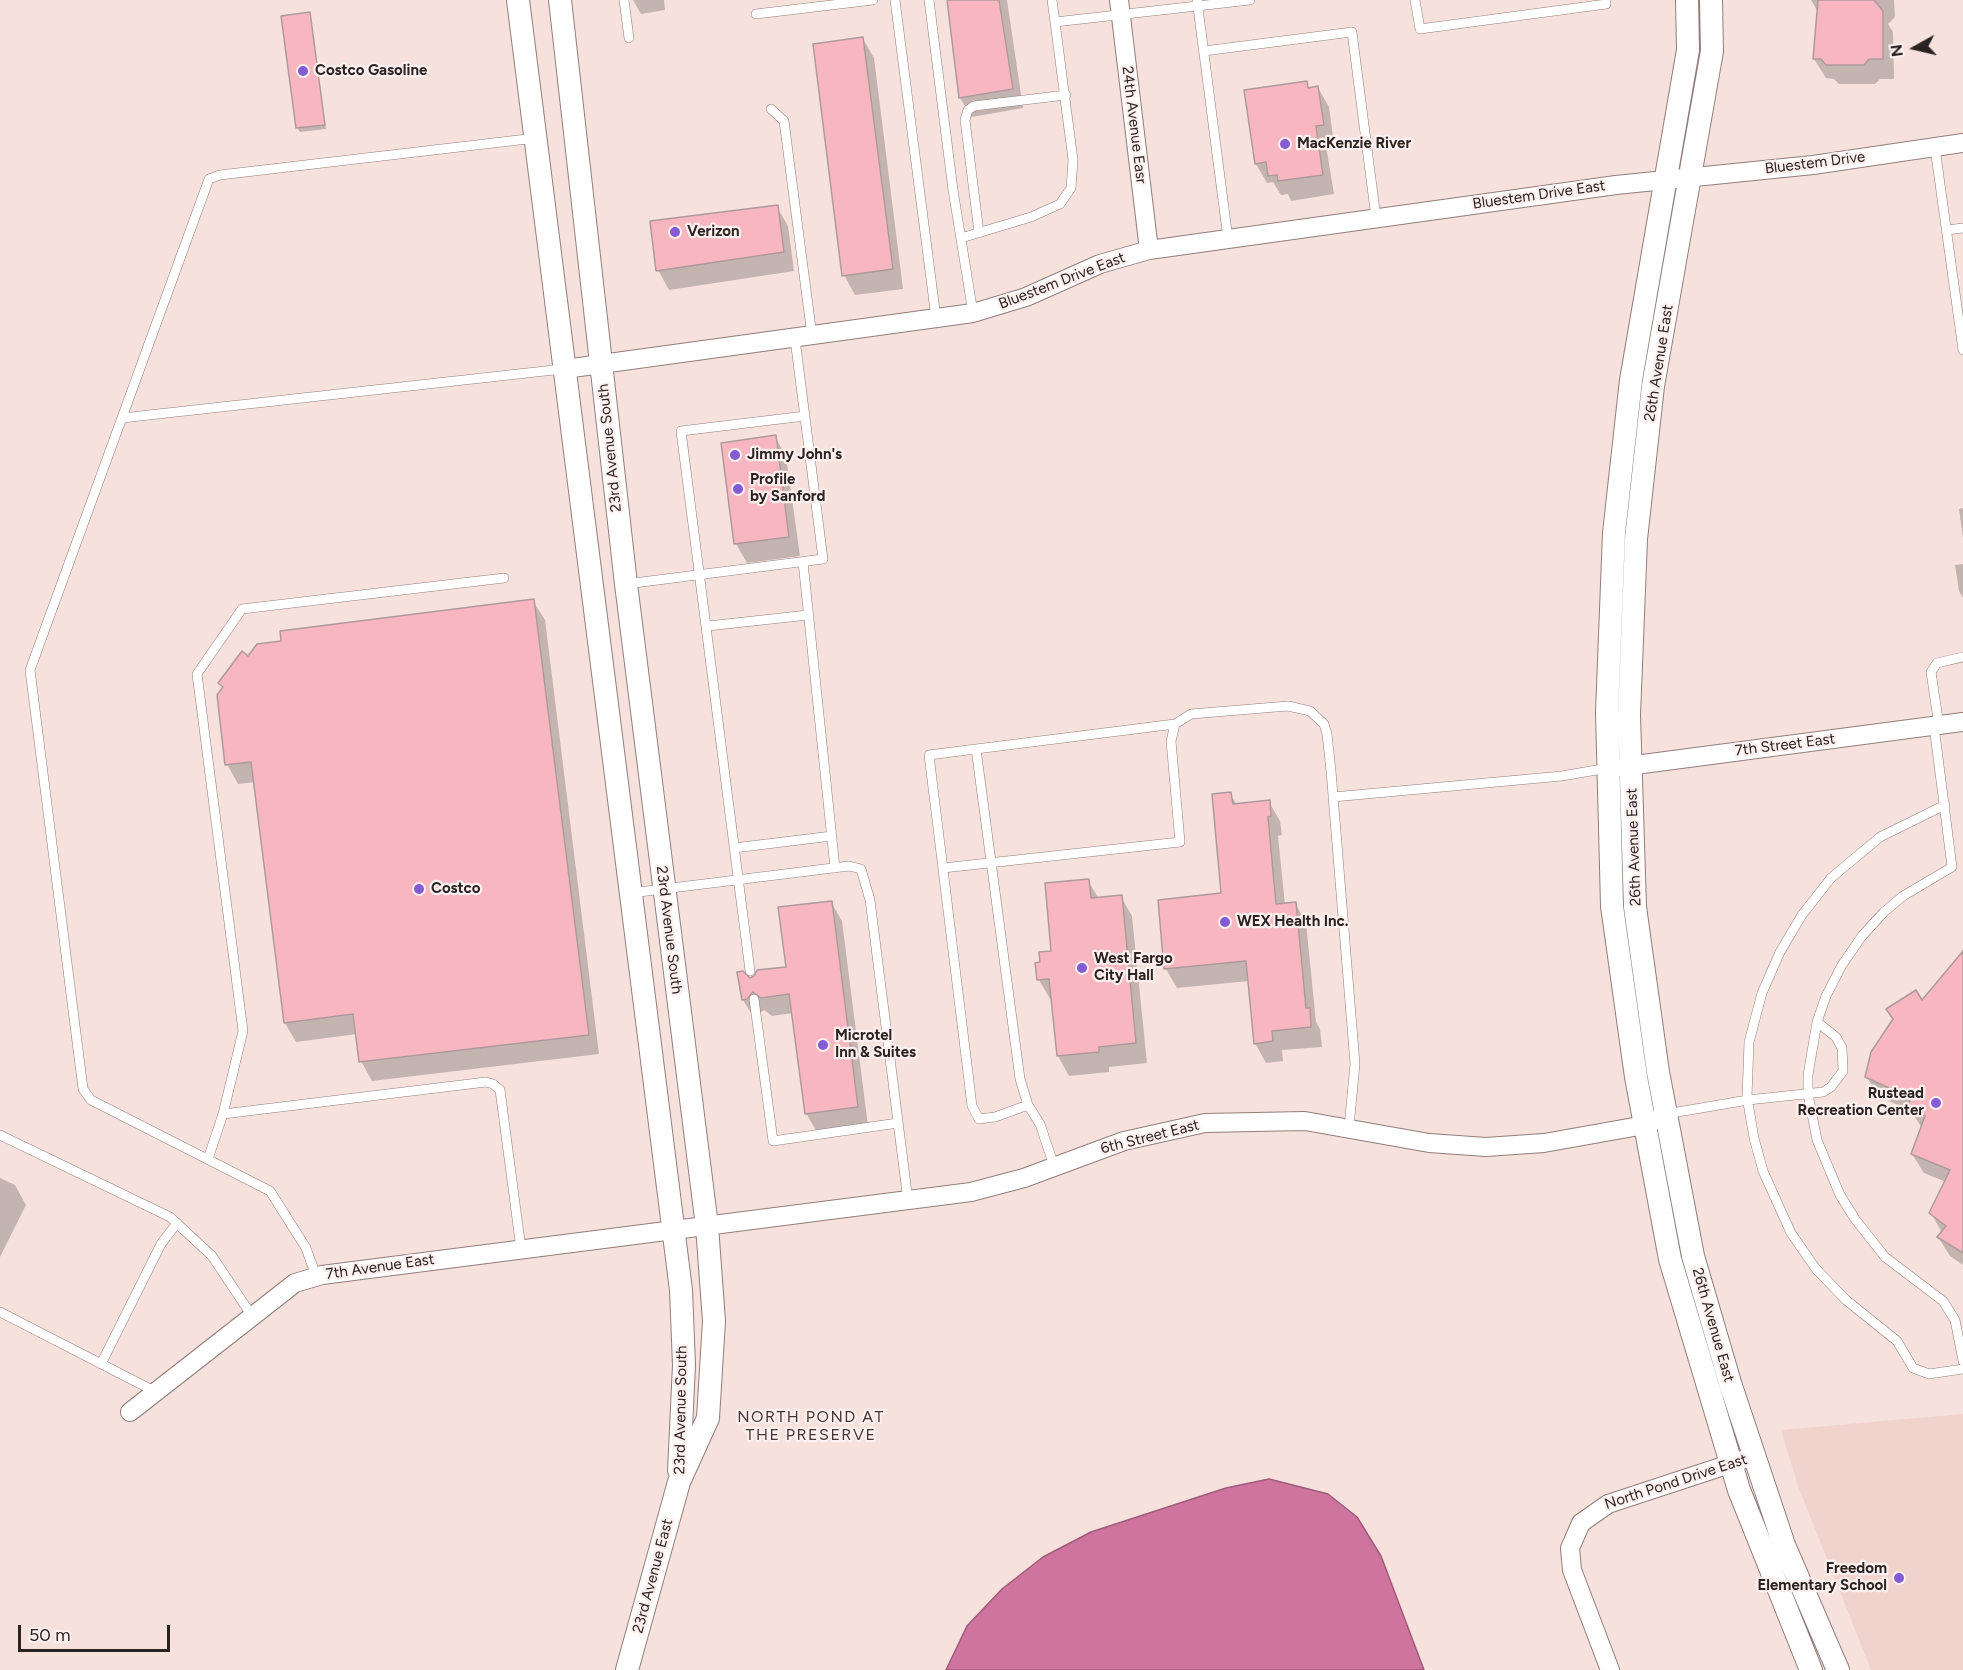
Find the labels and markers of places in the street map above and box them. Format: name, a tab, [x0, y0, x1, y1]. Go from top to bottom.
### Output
place label: Costco Gasoline	[315, 62, 427, 80]
marker: Costco Gasoline	[296, 64, 310, 78]
place label: MacKenzie River	[1297, 135, 1411, 153]
marker: MacKenzie River	[1278, 137, 1292, 151]
place label: Verizon	[687, 223, 740, 241]
marker: Verizon	[668, 225, 682, 239]
place label: Jimmy John's	[747, 446, 842, 464]
marker: Jimmy John's	[728, 448, 742, 462]
place label: Profile by Sanford	[750, 471, 825, 506]
marker: Profile by Sanford	[731, 482, 745, 496]
place label: Costco	[431, 880, 480, 898]
marker: Costco	[412, 882, 426, 896]
place label: WEX Health Inc.	[1237, 913, 1349, 931]
marker: WEX Health Inc.	[1218, 915, 1232, 929]
place label: West Fargo City Hall	[1094, 950, 1173, 985]
marker: West Fargo City Hall	[1075, 961, 1089, 975]
place label: Microtel Inn & Suites	[835, 1027, 916, 1062]
marker: Microtel Inn & Suites	[816, 1038, 830, 1052]
place label: Rustead Recreation Center	[1797, 1085, 1924, 1120]
marker: Rustead Recreation Center	[1929, 1096, 1943, 1110]
place label: Freedom Elementary School	[1758, 1560, 1887, 1595]
marker: Freedom Elementary School	[1892, 1571, 1906, 1585]

